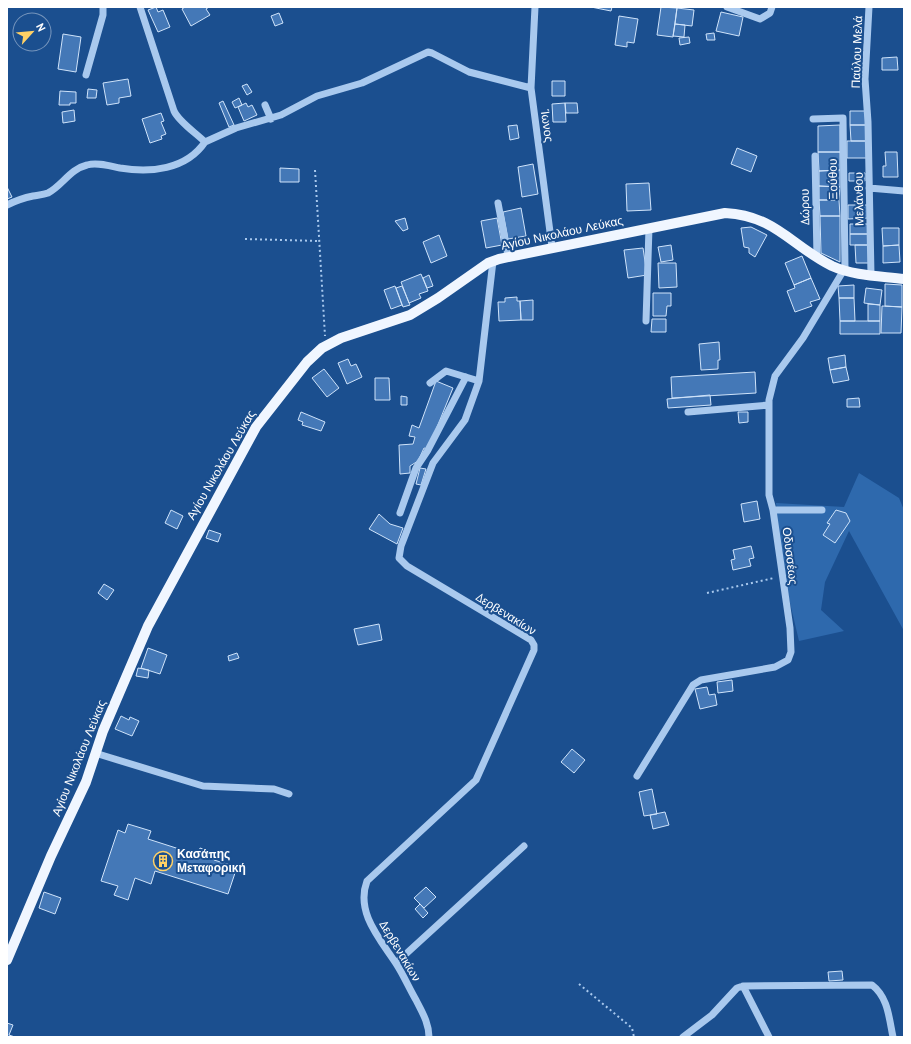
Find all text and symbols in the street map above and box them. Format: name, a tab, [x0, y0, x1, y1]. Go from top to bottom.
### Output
north arrow	[12, 12, 52, 52]
street label: Παύλου Μελά	[848, 15, 865, 88]
text: N	[33, 21, 49, 34]
street label: Ίωνος	[538, 108, 557, 143]
street label: Ξούθου	[825, 158, 840, 200]
street label: Μελάνθου	[851, 172, 866, 226]
street label: Δώρου	[797, 189, 812, 225]
street label: Αγίου Νικολάου Λεύκας	[500, 212, 624, 253]
street label: Αγίου Νικολάου Λεύκας	[183, 407, 258, 522]
street label: Οδυσσέως	[780, 526, 801, 586]
street label: Δερβενακίων	[473, 589, 539, 638]
street label: Αγίου Νικολάου Λεύκας	[48, 697, 109, 818]
place label: Κασάπης Μεταφορική	[177, 846, 246, 875]
building icon: Κασάπης Μεταφορική	[152, 850, 174, 872]
street label: Δερβενακίων	[376, 918, 424, 984]

